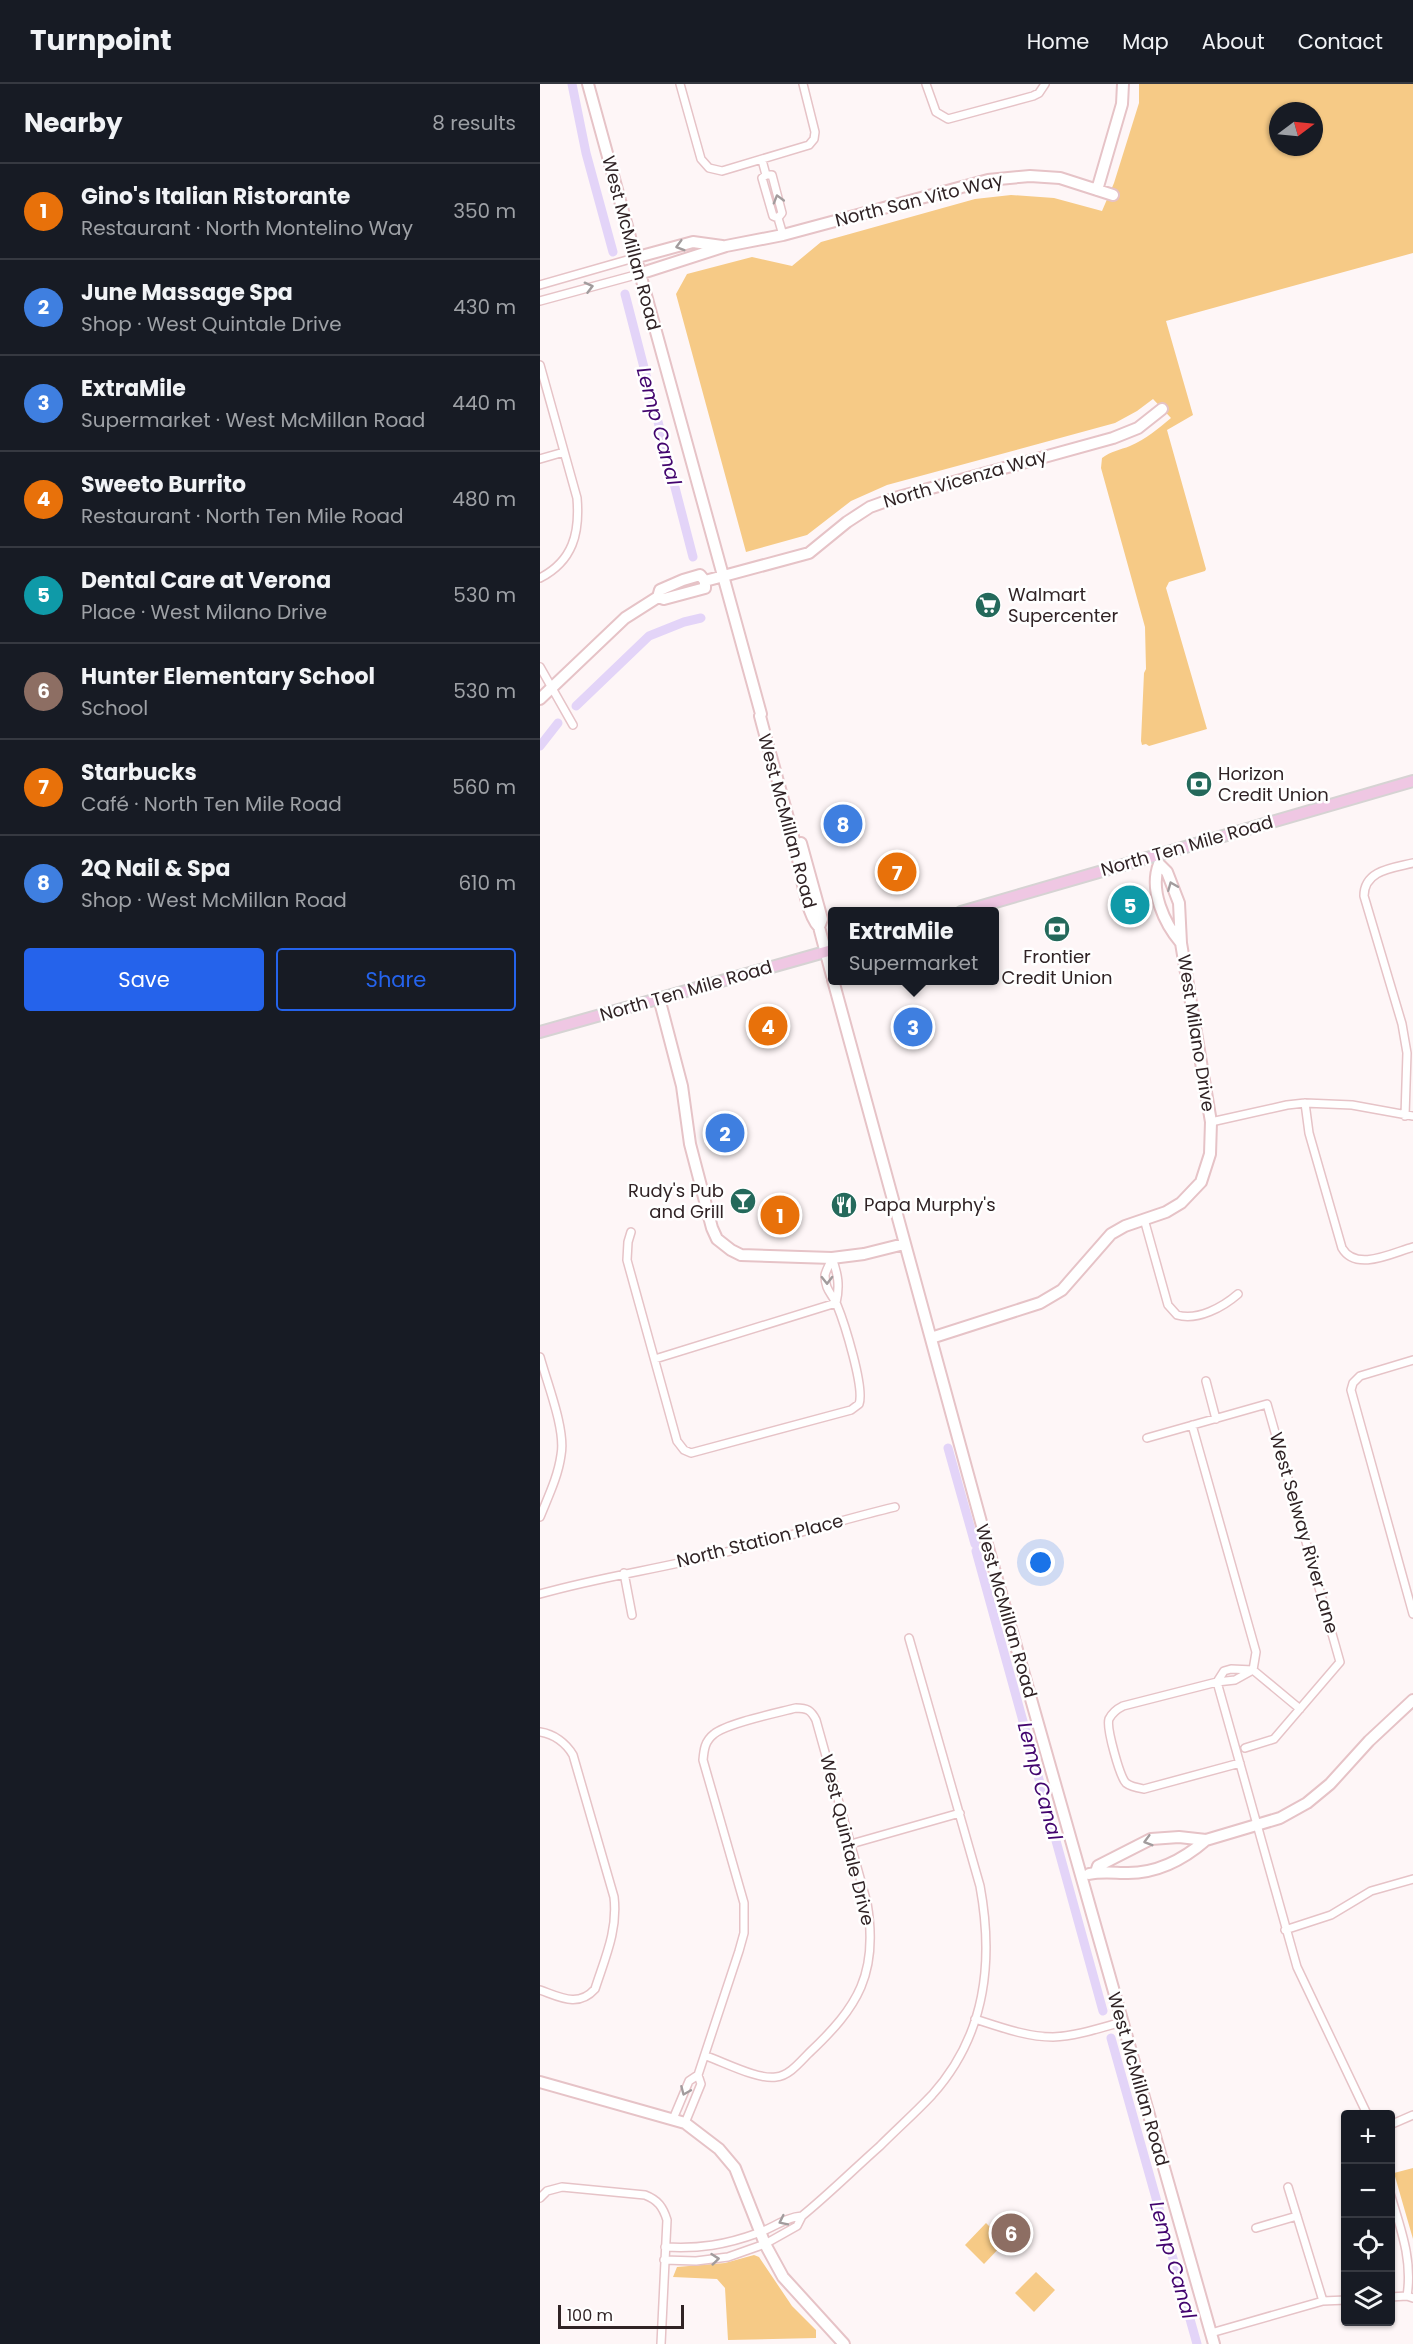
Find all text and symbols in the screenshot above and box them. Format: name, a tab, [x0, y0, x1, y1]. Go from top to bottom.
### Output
text: Turnpoint	[30, 21, 172, 60]
text: Home	[1027, 27, 1089, 56]
text: Map	[1122, 27, 1169, 56]
text: About	[1202, 27, 1265, 56]
text: Contact	[1298, 27, 1383, 56]
north arrow	[1269, 102, 1323, 156]
text: Nearby	[24, 105, 122, 141]
text: 8 results	[432, 109, 516, 137]
street label: West McMillan Road	[596, 153, 667, 333]
street label: North San Vito Way	[832, 167, 1005, 232]
text: Gino's Italian Ristorante	[81, 181, 350, 212]
one-way arrow	[773, 194, 785, 205]
text: 1	[40, 197, 47, 225]
text: 350 m	[453, 197, 516, 225]
text: Restaurant · North Montelino Way	[81, 214, 413, 242]
one-way arrow	[675, 238, 685, 251]
text: June Massage Spa	[81, 277, 293, 308]
one-way arrow	[583, 282, 594, 294]
text: 2	[38, 293, 49, 321]
text: 430 m	[453, 293, 516, 321]
text: Shop · West Quintale Drive	[81, 310, 342, 338]
water label: Lemp Canal	[630, 364, 688, 488]
text: ExtraMile	[81, 373, 186, 404]
text: 3	[37, 389, 50, 417]
text: 440 m	[452, 389, 516, 417]
text: Supermarket · West McMillan Road	[81, 406, 425, 434]
street label: North Vicenza Way	[880, 443, 1050, 514]
text: Sweeto Burrito	[81, 469, 246, 500]
text: 4	[37, 485, 50, 513]
text: 480 m	[452, 485, 516, 513]
text: Restaurant · North Ten Mile Road	[81, 502, 403, 530]
text: Dental Care at Verona	[81, 565, 331, 596]
text: 5	[37, 581, 50, 609]
text: 530 m	[453, 581, 516, 609]
place label: Walmart Supercenter	[1008, 582, 1118, 628]
supermarket icon: Walmart Supercenter	[973, 590, 1003, 620]
text: Place · West Milano Drive	[81, 598, 327, 626]
text: Hunter Elementary School	[81, 661, 375, 692]
text: 6	[37, 677, 50, 705]
text: 530 m	[453, 677, 516, 705]
text: School	[81, 694, 148, 722]
street label: West McMillan Road	[752, 731, 823, 911]
text: Starbucks	[81, 757, 197, 788]
place label: Horizon Credit Union	[1218, 761, 1329, 807]
bank icon: Horizon Credit Union	[1184, 769, 1214, 799]
text: 7	[38, 773, 49, 801]
text: 560 m	[452, 773, 516, 801]
text: Café · North Ten Mile Road	[81, 790, 342, 818]
pin: 8	[824, 802, 862, 846]
street label: North Ten Mile Road	[1098, 809, 1276, 882]
pin: 7	[878, 850, 916, 894]
text: 2Q Nail & Spa	[81, 853, 230, 884]
text: 8	[37, 869, 50, 897]
text: 610 m	[458, 869, 516, 897]
pin: 5	[1110, 882, 1150, 928]
one-way arrow	[1167, 882, 1180, 892]
text: Shop · West McMillan Road	[81, 886, 347, 914]
popup	[828, 907, 999, 985]
bank icon: Frontier Credit Union	[1042, 914, 1072, 944]
text: ExtraMile	[849, 916, 954, 947]
place label: Frontier Credit Union	[1002, 944, 1112, 990]
button: Save	[24, 948, 264, 1011]
button: Share	[276, 948, 516, 1011]
text: Supermarket	[849, 949, 978, 977]
street label: West Milano Drive	[1172, 952, 1221, 1113]
street label: North Ten Mile Road	[597, 954, 775, 1027]
pin: 4	[748, 1004, 788, 1048]
pin: 3	[894, 1004, 932, 1050]
pin: 2	[706, 1110, 744, 1156]
place label: Rudy's Pub and Grill	[628, 1178, 724, 1224]
bar icon: Rudy's Pub and Grill	[728, 1186, 758, 1216]
restaurant icon: Papa Murphy's	[829, 1190, 859, 1220]
pin: 1	[760, 1192, 800, 1238]
place label: Papa Murphy's	[864, 1192, 996, 1217]
one-way arrow	[821, 1275, 833, 1284]
street label: West Selway River Lane	[1264, 1429, 1345, 1636]
street label: North Station Place	[674, 1508, 846, 1573]
street label: West McMillan Road	[970, 1521, 1043, 1701]
your location	[1026, 1548, 1055, 1577]
water label: Lemp Canal	[1011, 1719, 1069, 1843]
street label: West Quintale Drive	[814, 1752, 881, 1928]
one-way arrow	[1143, 1834, 1154, 1846]
street label: West McMillan Road	[1102, 1989, 1175, 2169]
one-way arrow	[680, 2084, 692, 2095]
map controls	[1341, 2110, 1395, 2326]
button: +	[1341, 2110, 1395, 2164]
button: −	[1341, 2164, 1395, 2218]
water label: Lemp Canal	[1143, 2198, 1203, 2322]
pin: 6	[992, 2210, 1030, 2256]
one-way arrow	[779, 2213, 790, 2225]
button: locate	[1341, 2218, 1395, 2272]
one-way arrow	[711, 2253, 720, 2265]
button: layers	[1341, 2272, 1395, 2326]
scale bar	[558, 2302, 684, 2330]
text: 100 m	[567, 2304, 613, 2327]

